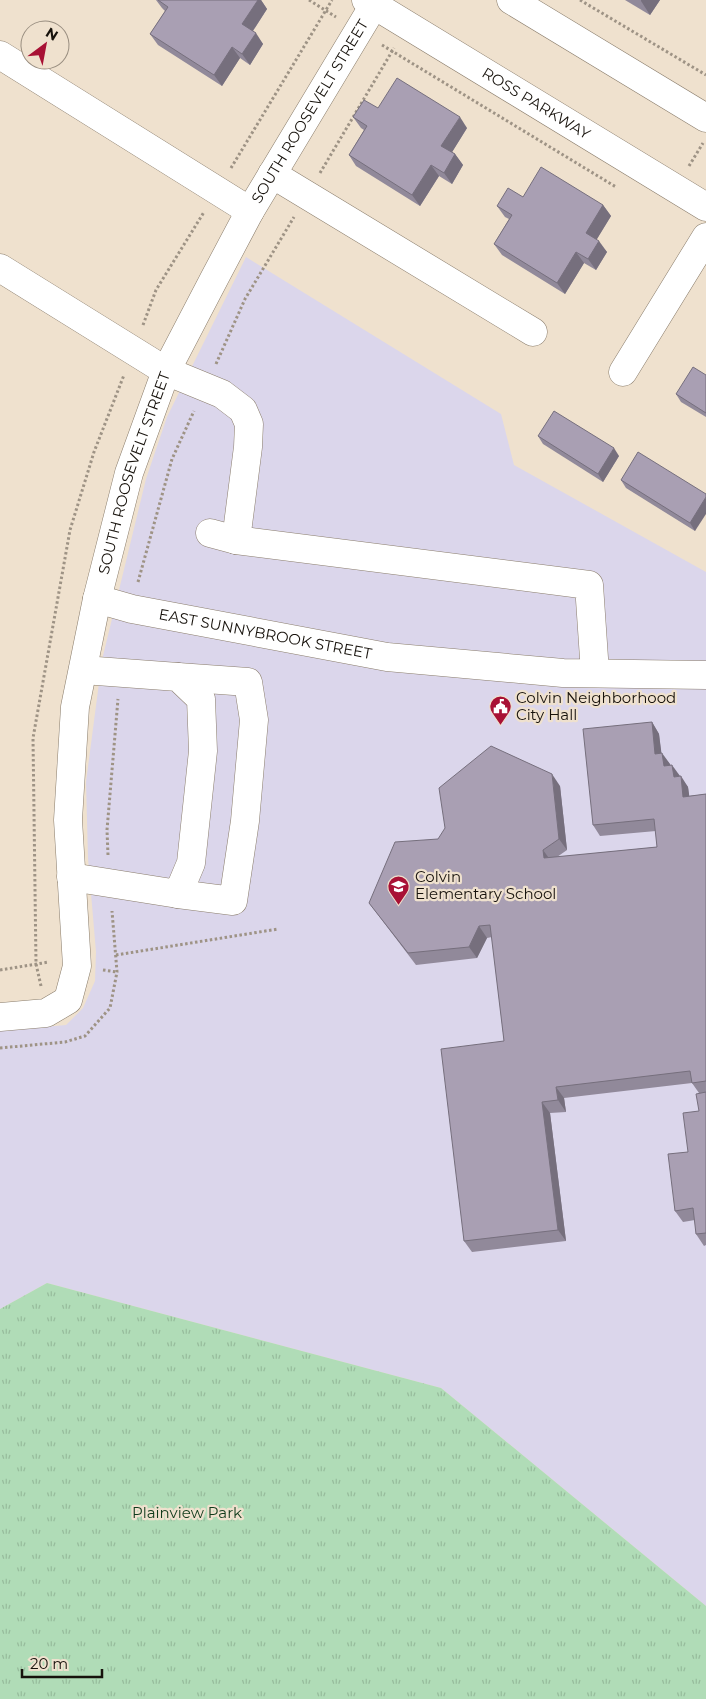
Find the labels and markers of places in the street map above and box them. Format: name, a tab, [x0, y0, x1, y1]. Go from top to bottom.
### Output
place label: Colvin Neighborhood City Hall	[516, 688, 676, 724]
public building icon: Colvin Neighborhood City Hall	[488, 695, 512, 726]
place label: Colvin Elementary School	[415, 867, 556, 903]
school or university icon: Colvin Elementary School	[387, 874, 411, 905]

